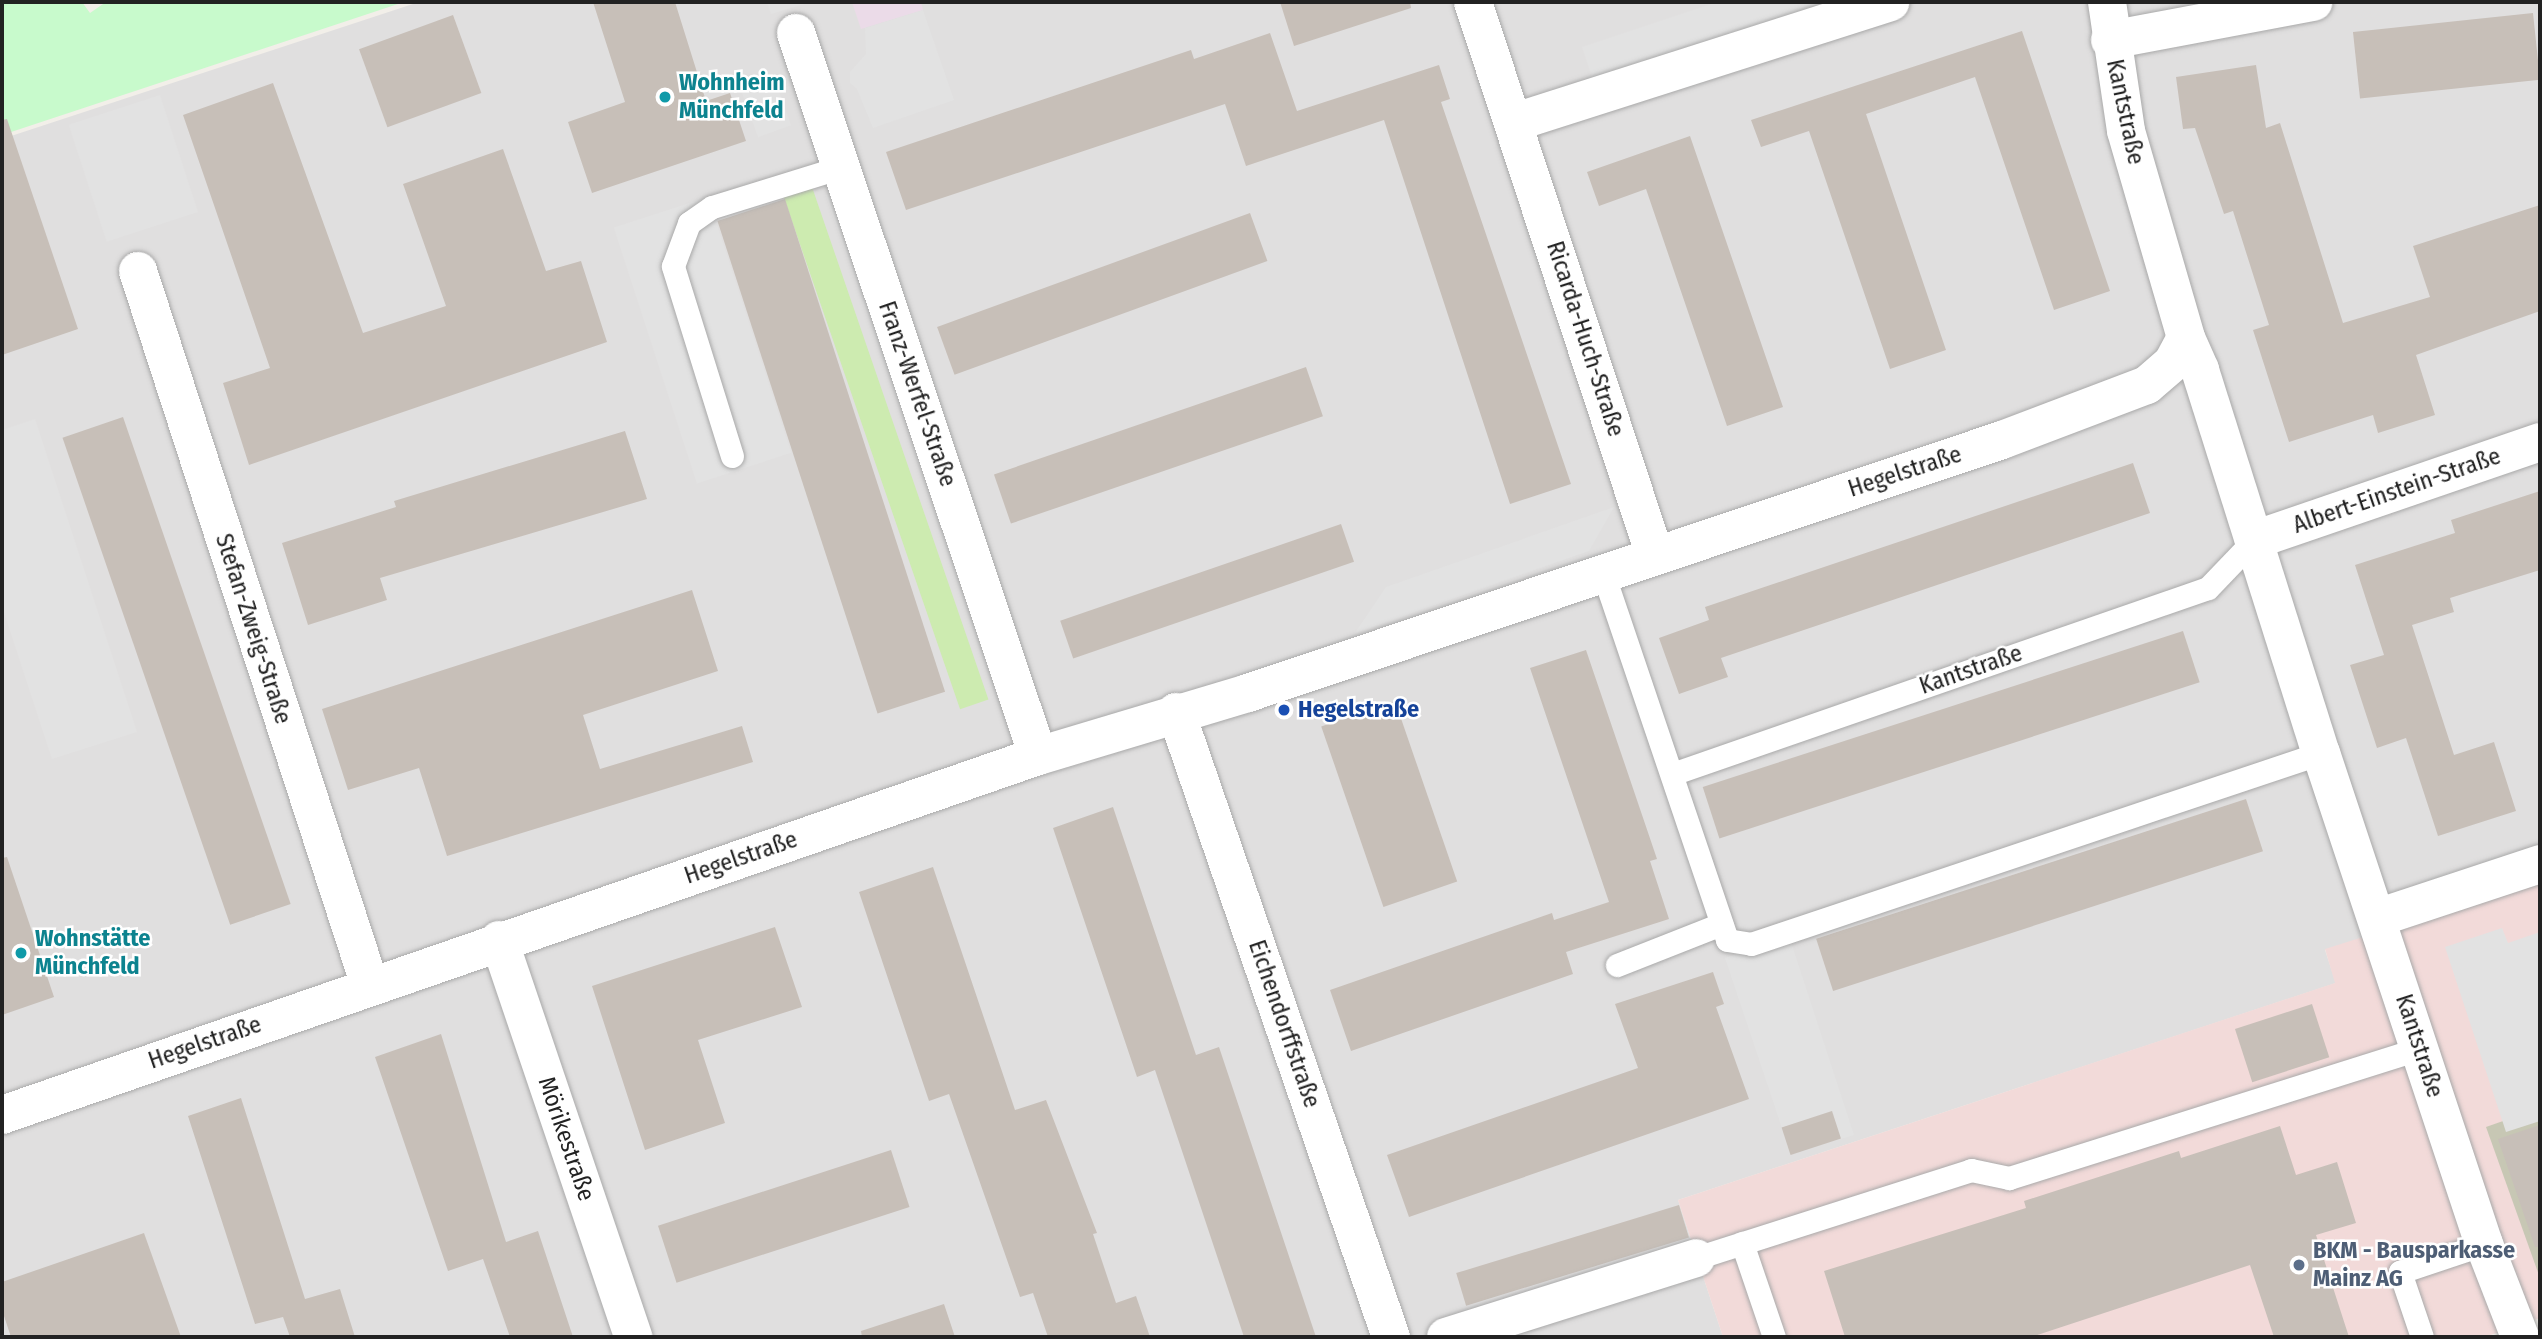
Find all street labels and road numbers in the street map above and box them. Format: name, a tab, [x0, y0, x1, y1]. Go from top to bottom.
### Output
street label: Kantstraße	[2100, 57, 2150, 167]
street label: Ricarda-Huch-Straße	[1540, 238, 1630, 440]
street label: Franz-Werfel-Straße	[872, 298, 962, 490]
street label: Hegelstraße	[1845, 440, 1965, 504]
street label: Albert-Einstein-Straße	[2289, 442, 2505, 540]
street label: Stefan-Zweig-Straße	[209, 530, 297, 728]
street label: Kantstraße	[1916, 639, 2026, 701]
street label: Hegelstraße	[681, 825, 801, 891]
street label: Eichendorffstraße	[1242, 936, 1326, 1112]
street label: Kantstraße	[2389, 991, 2449, 1101]
street label: Hegelstraße	[145, 1010, 265, 1076]
street label: Mörikestraße	[531, 1073, 601, 1205]

